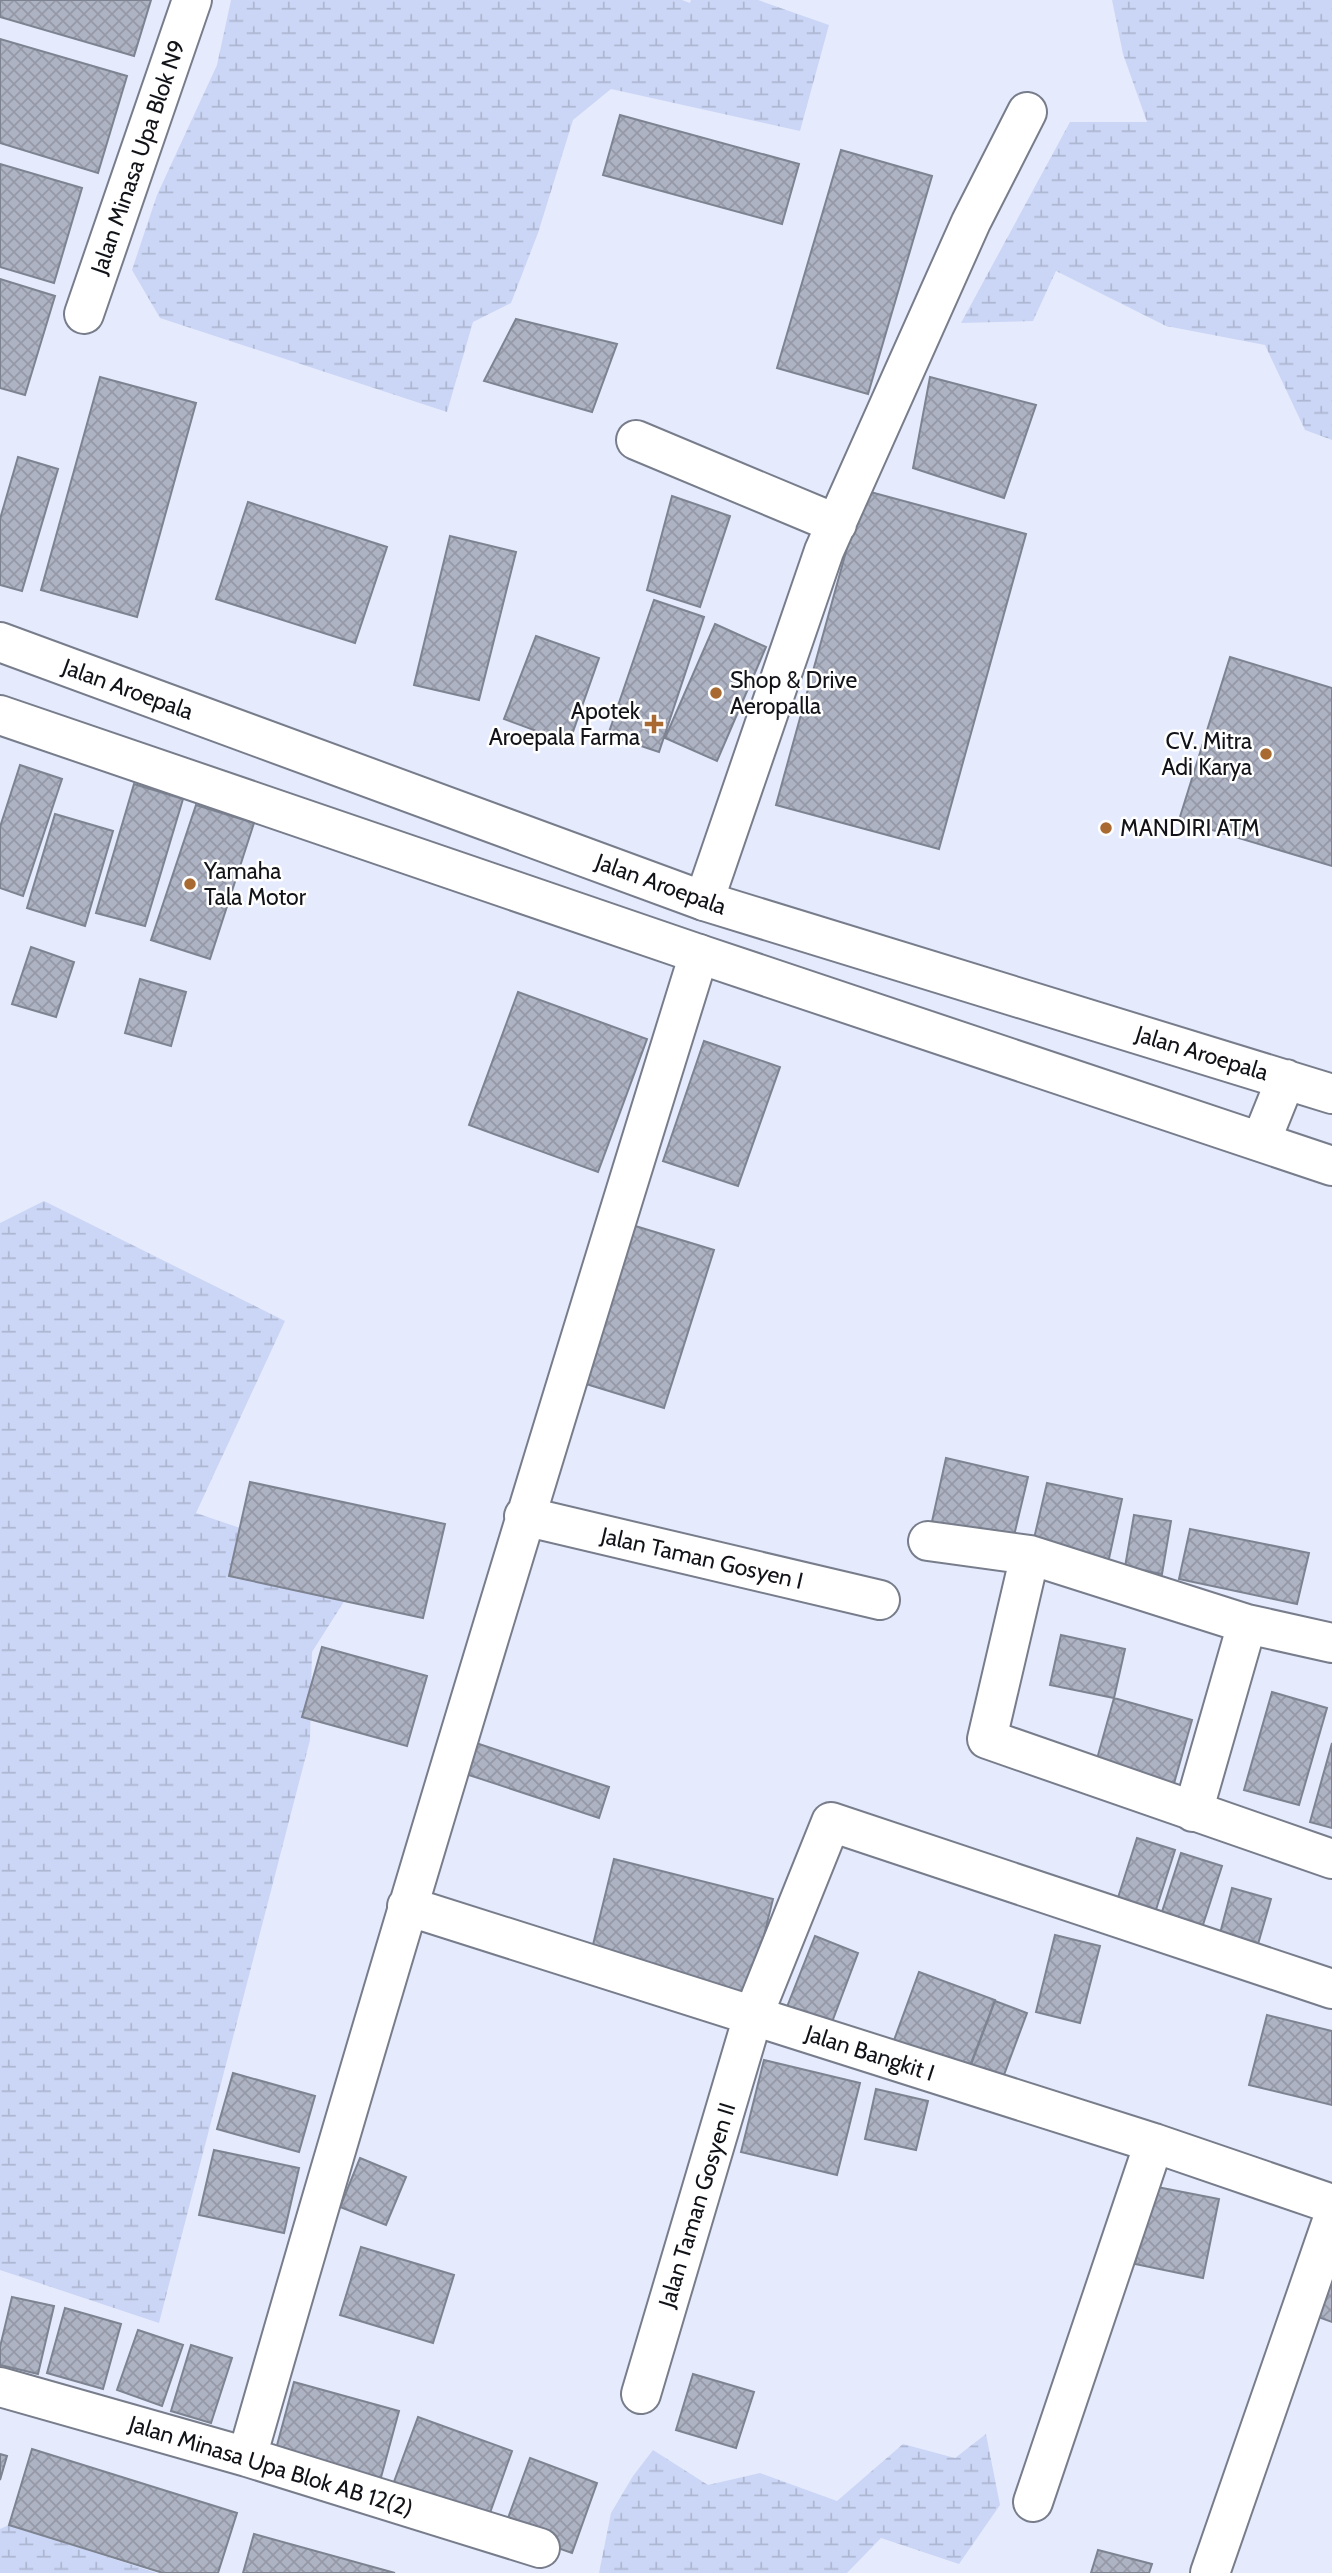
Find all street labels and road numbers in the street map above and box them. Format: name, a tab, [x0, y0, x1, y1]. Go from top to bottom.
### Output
street label: Jalan Minasa Upa Blok N9	[84, 36, 191, 279]
street label: Jalan Aroepala	[58, 652, 197, 726]
street label: Jalan Aroepala	[591, 847, 730, 921]
street label: Jalan Aroepala	[1131, 1019, 1272, 1086]
street label: Jalan Taman Gosyen I	[597, 1521, 806, 1595]
street label: Jalan Bangkit I	[801, 2019, 938, 2087]
street label: Jalan Taman Gosyen II	[652, 2099, 741, 2312]
street label: Jalan Minasa Upa Blok AB 12(2)	[125, 2409, 416, 2523]

